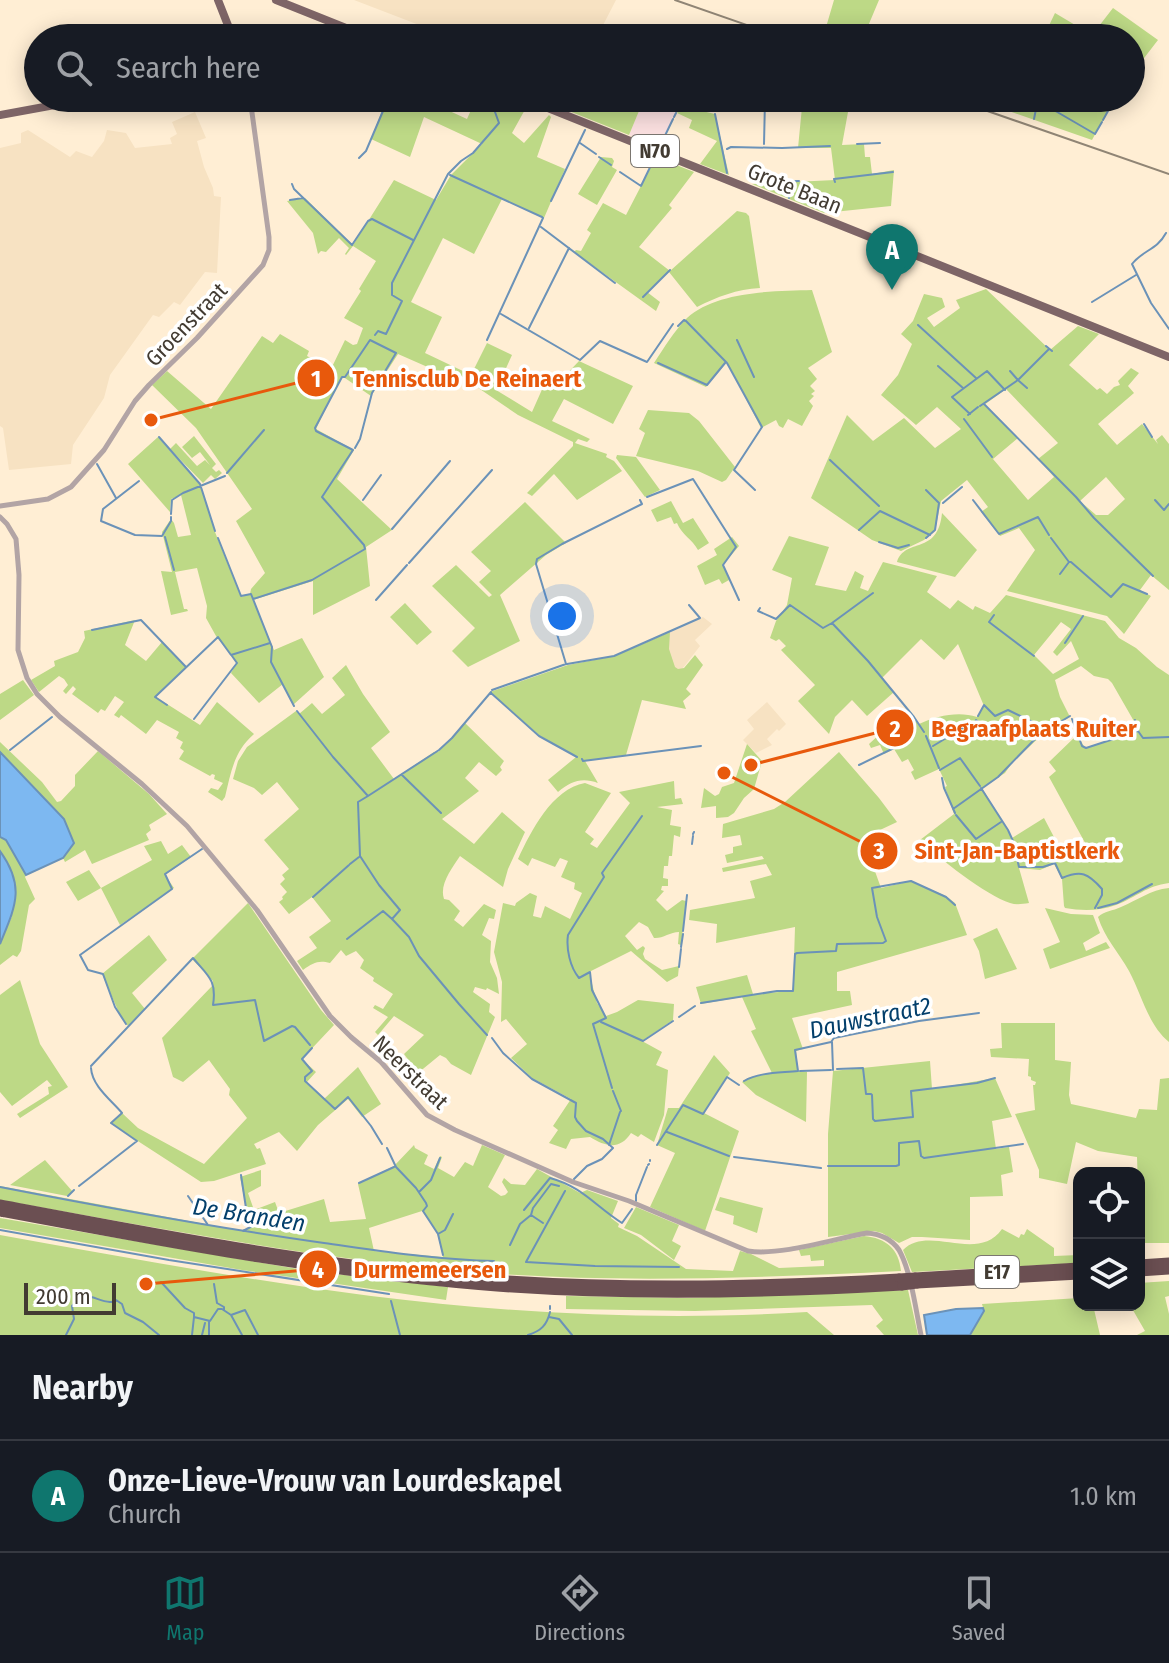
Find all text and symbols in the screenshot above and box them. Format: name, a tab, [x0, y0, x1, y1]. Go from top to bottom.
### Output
search box	[24, 24, 1145, 112]
icon: search	[52, 46, 96, 90]
text: Search here	[116, 50, 261, 86]
road number: N70	[631, 135, 679, 167]
street label: Grote Baan	[744, 157, 846, 220]
pin: A	[866, 224, 918, 290]
street label: Groenstraat	[140, 276, 233, 372]
callout: Tennisclub De Reinaert	[296, 354, 597, 402]
text: 1	[311, 365, 321, 393]
text: Tennisclub De Reinaert	[353, 365, 582, 393]
your location	[542, 596, 582, 636]
callout: Begraafplaats Ruiter	[875, 704, 1153, 752]
text: 2	[888, 715, 901, 743]
text: Begraafplaats Ruiter	[931, 715, 1137, 743]
callout: Sint-Jan-Baptistkerk	[859, 827, 1136, 875]
text: 3	[872, 837, 885, 865]
text: Sint-Jan-Baptistkerk	[915, 837, 1120, 865]
water label: Dauwstraat2	[807, 991, 934, 1045]
street label: Neerstraat	[367, 1030, 455, 1116]
map controls	[1073, 1167, 1145, 1311]
button: locate	[1073, 1167, 1145, 1239]
water label: De Branden	[191, 1192, 307, 1238]
button: layers	[1073, 1239, 1145, 1311]
callout: Durmemeersen	[298, 1245, 523, 1293]
text: 4	[312, 1256, 324, 1284]
text: Durmemeersen	[354, 1256, 506, 1284]
road number: E17	[975, 1256, 1019, 1288]
scale bar	[24, 1279, 116, 1315]
text: 200 m	[36, 1283, 91, 1310]
text: Nearby	[32, 1367, 133, 1408]
text: Onze-Lieve-Vrouw van Lourdeskapel	[108, 1463, 561, 1499]
text: A	[51, 1481, 65, 1512]
text: 1.0 km	[1070, 1481, 1137, 1512]
text: Church	[108, 1499, 181, 1530]
tab: Map	[163, 1571, 207, 1646]
tab: Directions	[534, 1571, 625, 1646]
tab: Saved	[952, 1571, 1006, 1646]

